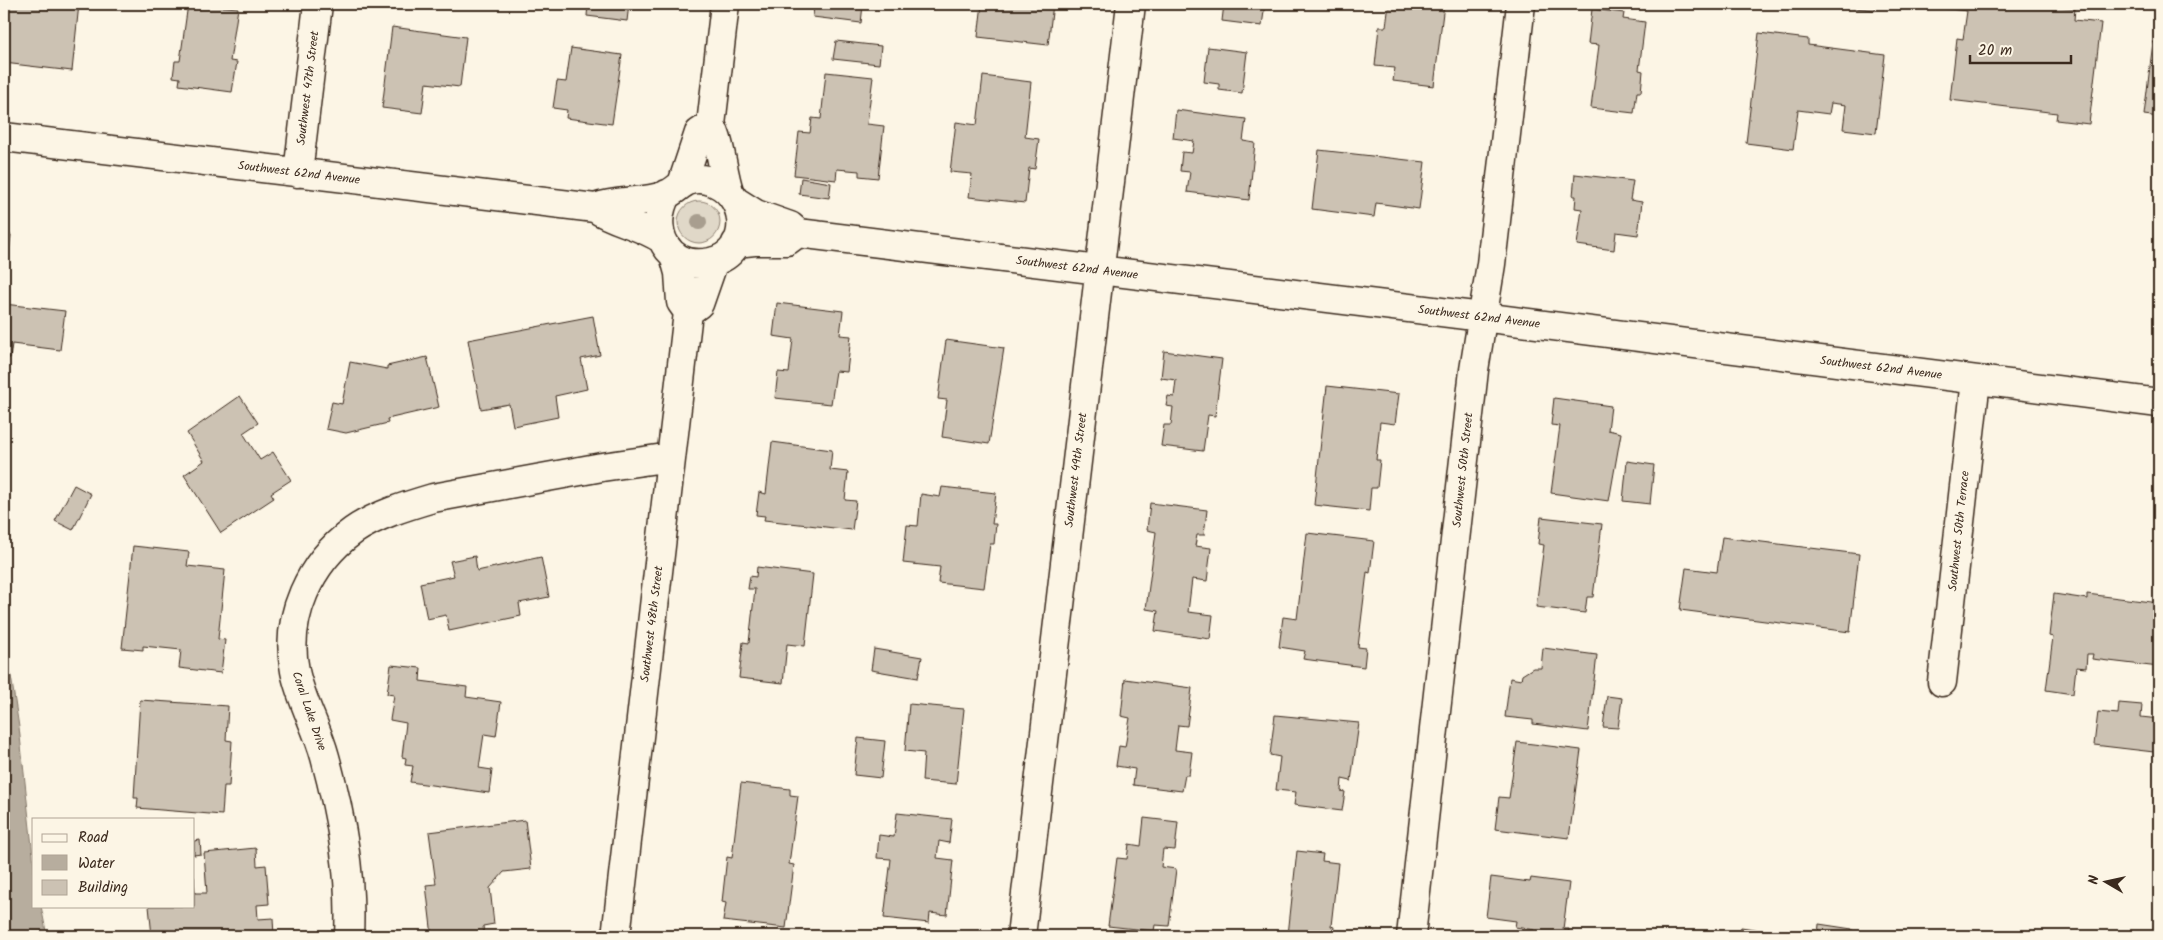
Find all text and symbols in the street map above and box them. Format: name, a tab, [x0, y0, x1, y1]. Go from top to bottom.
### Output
street label: Southwest 47th Street	[292, 29, 324, 146]
scale bar	[1970, 32, 2072, 64]
text: 20 m	[1978, 39, 2012, 63]
street label: Southwest 62nd Avenue	[237, 156, 362, 190]
street label: Southwest 62nd Avenue	[1015, 251, 1140, 285]
street label: Southwest 62nd Avenue	[1417, 300, 1542, 334]
street label: Southwest 62nd Avenue	[1819, 351, 1944, 385]
street label: Southwest 49th Street	[1060, 411, 1093, 528]
street label: Southwest 50th Street	[1448, 411, 1479, 528]
street label: Southwest 50th Terrace	[1943, 469, 1975, 592]
street label: Southwest 48th Street	[635, 564, 669, 683]
street label: Coral Lake Drive	[287, 669, 332, 754]
legend	[32, 818, 195, 908]
text: Road	[78, 826, 109, 850]
text: Water	[78, 852, 115, 876]
north arrow	[2080, 858, 2130, 908]
text: N	[2083, 874, 2106, 886]
text: Building	[78, 876, 128, 900]

